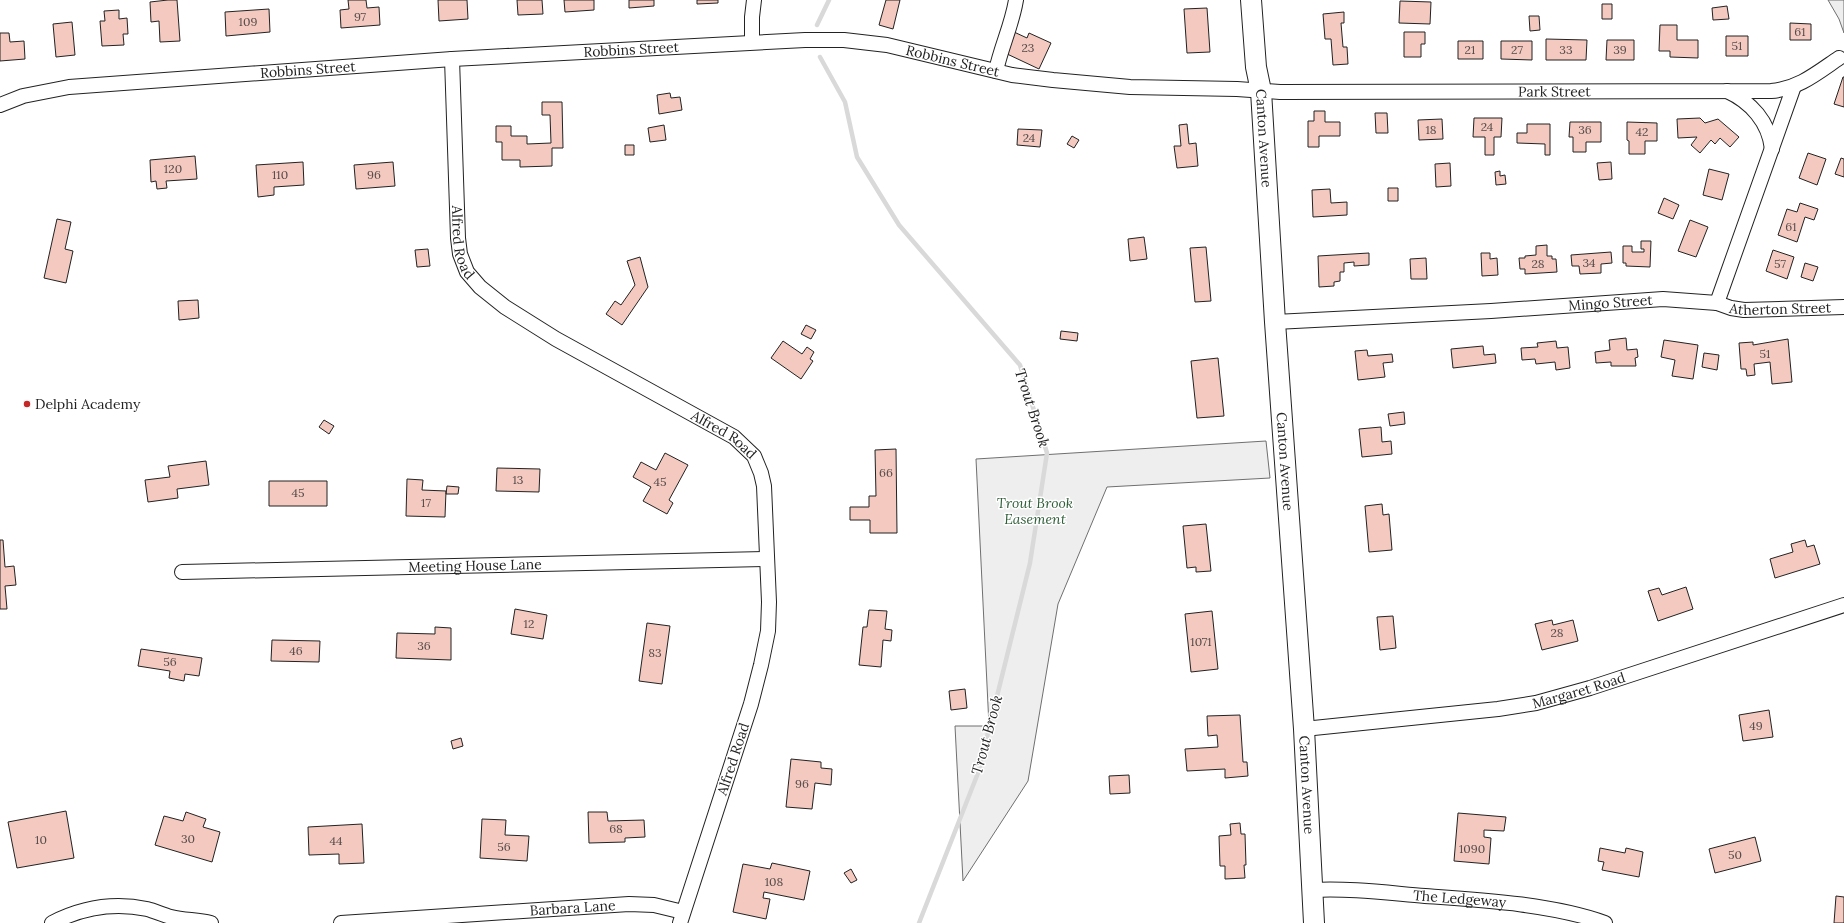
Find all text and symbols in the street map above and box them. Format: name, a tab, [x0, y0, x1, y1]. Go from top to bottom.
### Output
house number: 97	[354, 9, 367, 24]
house number: 109	[239, 14, 257, 29]
house number: 61	[1794, 24, 1806, 39]
street label: Robbins Street	[583, 38, 680, 61]
house number: 51	[1732, 38, 1742, 53]
house number: 23	[1022, 40, 1035, 55]
street label: Robbins Street	[904, 41, 1002, 81]
house number: 21	[1465, 42, 1475, 57]
house number: 27	[1511, 42, 1523, 57]
house number: 33	[1559, 42, 1573, 57]
house number: 39	[1613, 42, 1627, 57]
street label: Robbins Street	[259, 57, 357, 82]
street label: Park Street	[1518, 82, 1591, 101]
street label: Canton Avenue	[1252, 88, 1276, 188]
house number: 24	[1481, 119, 1494, 134]
house number: 18	[1425, 122, 1437, 137]
house number: 36	[1578, 122, 1592, 137]
house number: 42	[1636, 124, 1648, 139]
house number: 24	[1023, 130, 1036, 145]
house number: 120	[164, 161, 182, 176]
house number: 110	[272, 167, 288, 182]
house number: 96	[367, 167, 381, 182]
street label: Alfred Road	[448, 204, 478, 283]
house number: 61	[1785, 219, 1797, 234]
house number: 34	[1582, 255, 1596, 270]
house number: 28	[1531, 256, 1545, 271]
house number: 57	[1774, 256, 1787, 271]
street label: Mingo Street	[1568, 291, 1654, 315]
street label: Atherton Street	[1727, 298, 1832, 319]
house number: 51	[1760, 346, 1770, 361]
water label: Trout Brook	[1011, 366, 1054, 450]
place label: Delphi Academy	[35, 395, 141, 413]
marker: Delphi Academy	[22, 399, 32, 409]
street label: Alfred Road	[687, 406, 760, 463]
street label: Canton Avenue	[1272, 412, 1297, 512]
house number: 66	[879, 465, 893, 480]
house number: 13	[512, 472, 524, 487]
house number: 45	[653, 474, 667, 489]
house number: 45	[291, 485, 305, 500]
park label: Trout Brook Easement	[997, 494, 1073, 528]
house number: 17	[421, 495, 431, 510]
street label: Meeting House Lane	[408, 555, 542, 576]
house number: 12	[524, 616, 534, 631]
house number: 28	[1550, 625, 1564, 640]
house number: 1071	[1190, 634, 1212, 649]
house number: 36	[417, 638, 431, 653]
house number: 46	[289, 643, 303, 658]
house number: 83	[648, 645, 662, 660]
house number: 56	[163, 654, 177, 669]
street label: Margaret Road	[1530, 668, 1628, 713]
water label: Trout Brook	[967, 693, 1006, 777]
house number: 49	[1749, 718, 1763, 733]
street label: Alfred Road	[712, 720, 753, 799]
street label: Canton Avenue	[1295, 735, 1318, 835]
house number: 96	[795, 776, 809, 791]
house number: 68	[609, 821, 623, 836]
house number: 30	[181, 831, 195, 846]
house number: 10	[35, 832, 47, 847]
house number: 44	[329, 833, 343, 848]
house number: 56	[497, 839, 511, 854]
house number: 1090	[1459, 841, 1485, 856]
house number: 50	[1728, 847, 1742, 862]
house number: 108	[765, 874, 784, 889]
street label: The Ledgeway	[1412, 886, 1508, 912]
street label: Barbara Lane	[529, 896, 616, 920]

